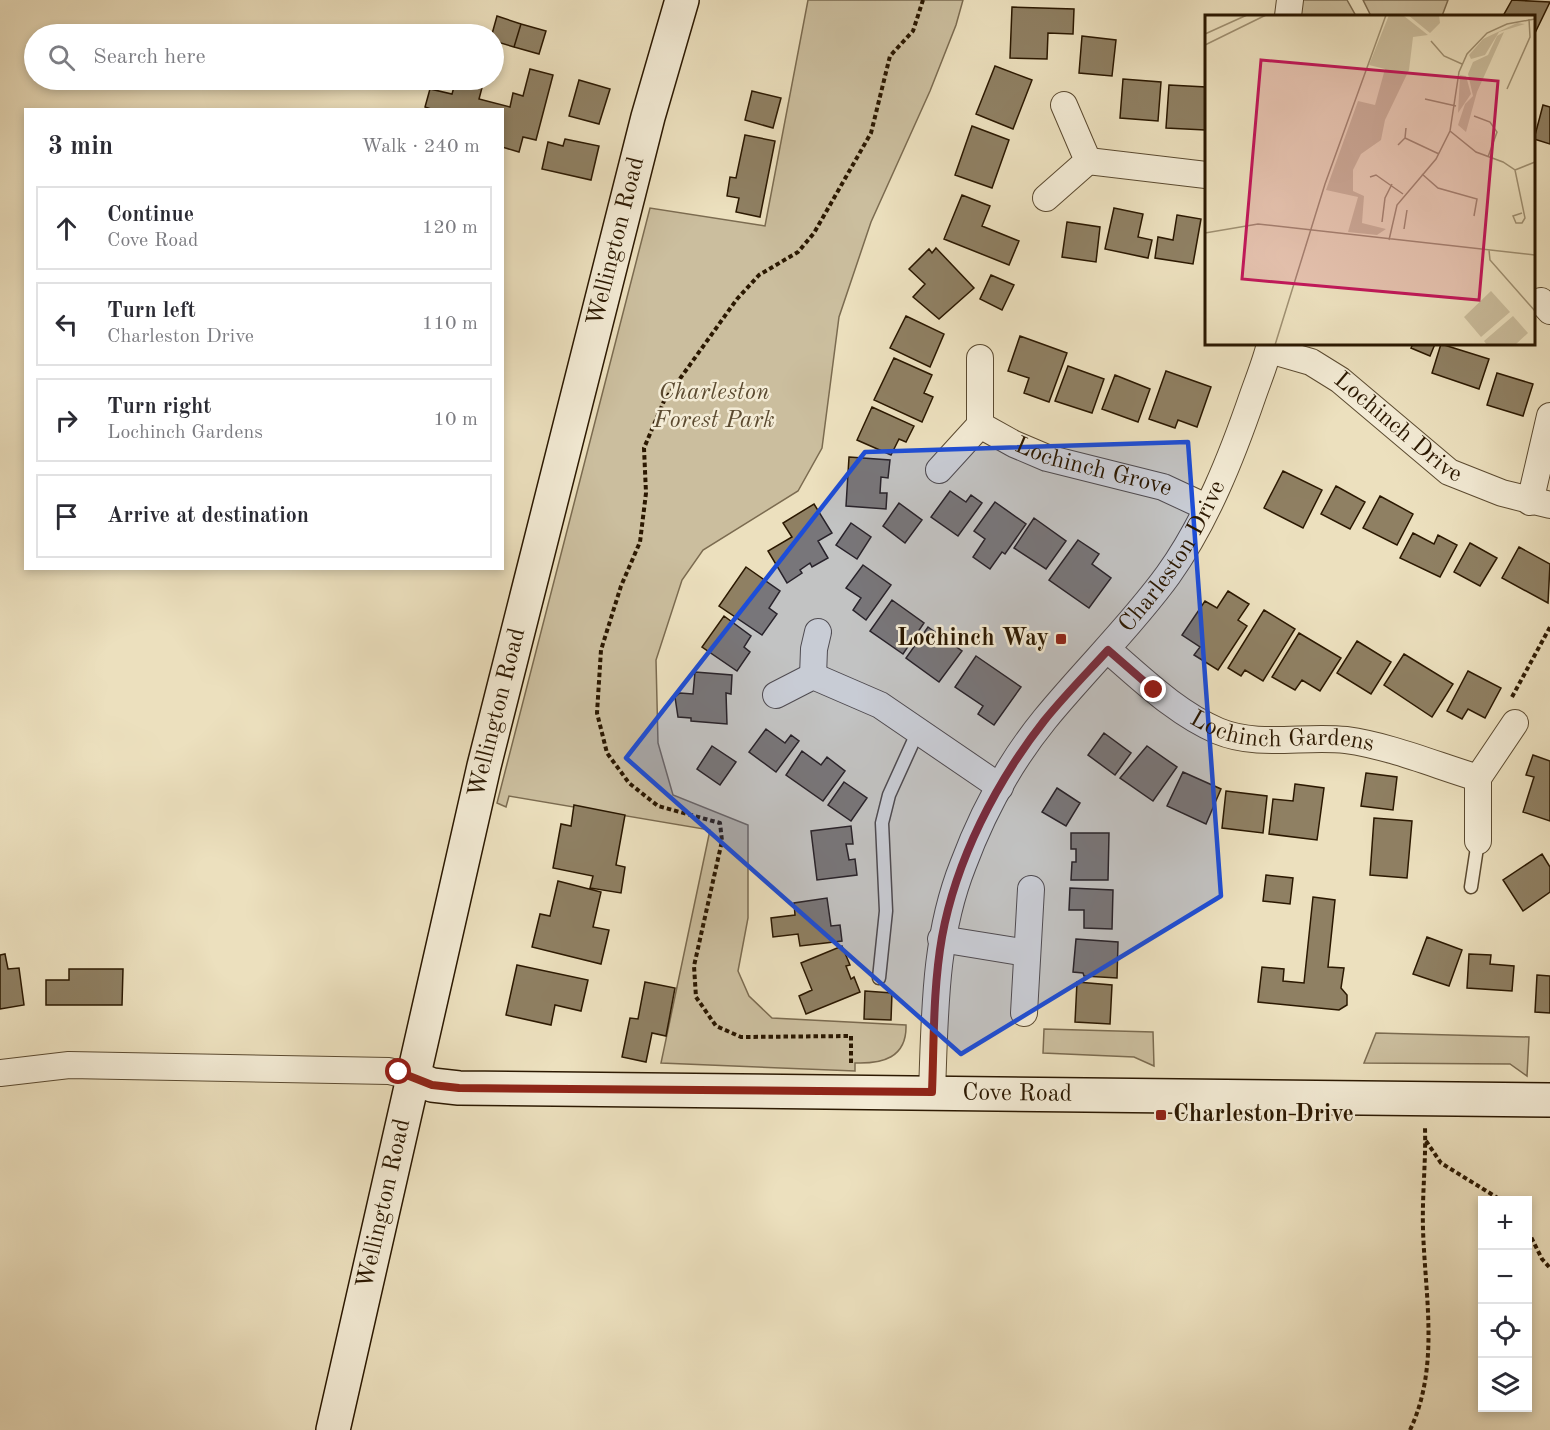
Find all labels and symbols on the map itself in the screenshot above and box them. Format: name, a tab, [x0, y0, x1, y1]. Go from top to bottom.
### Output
inset map	[1205, 15, 1535, 345]
street label: Wellington Road	[584, 155, 649, 328]
street label: Lochinch Drive	[1329, 368, 1465, 488]
park label: Charleston Forest Park	[652, 381, 775, 433]
street label: Lochinch Grove	[1011, 434, 1176, 502]
street label: Charleston Drive	[1115, 477, 1230, 637]
street label: Wellington Road	[465, 626, 530, 799]
place label: Lochinch Way	[897, 627, 1049, 651]
marker: Lochinch Way	[1054, 632, 1068, 646]
route end	[1140, 676, 1166, 702]
street label: Lochinch Gardens	[1186, 707, 1376, 757]
route start	[385, 1058, 411, 1084]
street label: Cove Road	[962, 1082, 1072, 1107]
place label: Charleston Drive	[1173, 1103, 1354, 1127]
marker: Charleston Drive	[1154, 1108, 1168, 1122]
street label: Wellington Road	[354, 1117, 415, 1291]

